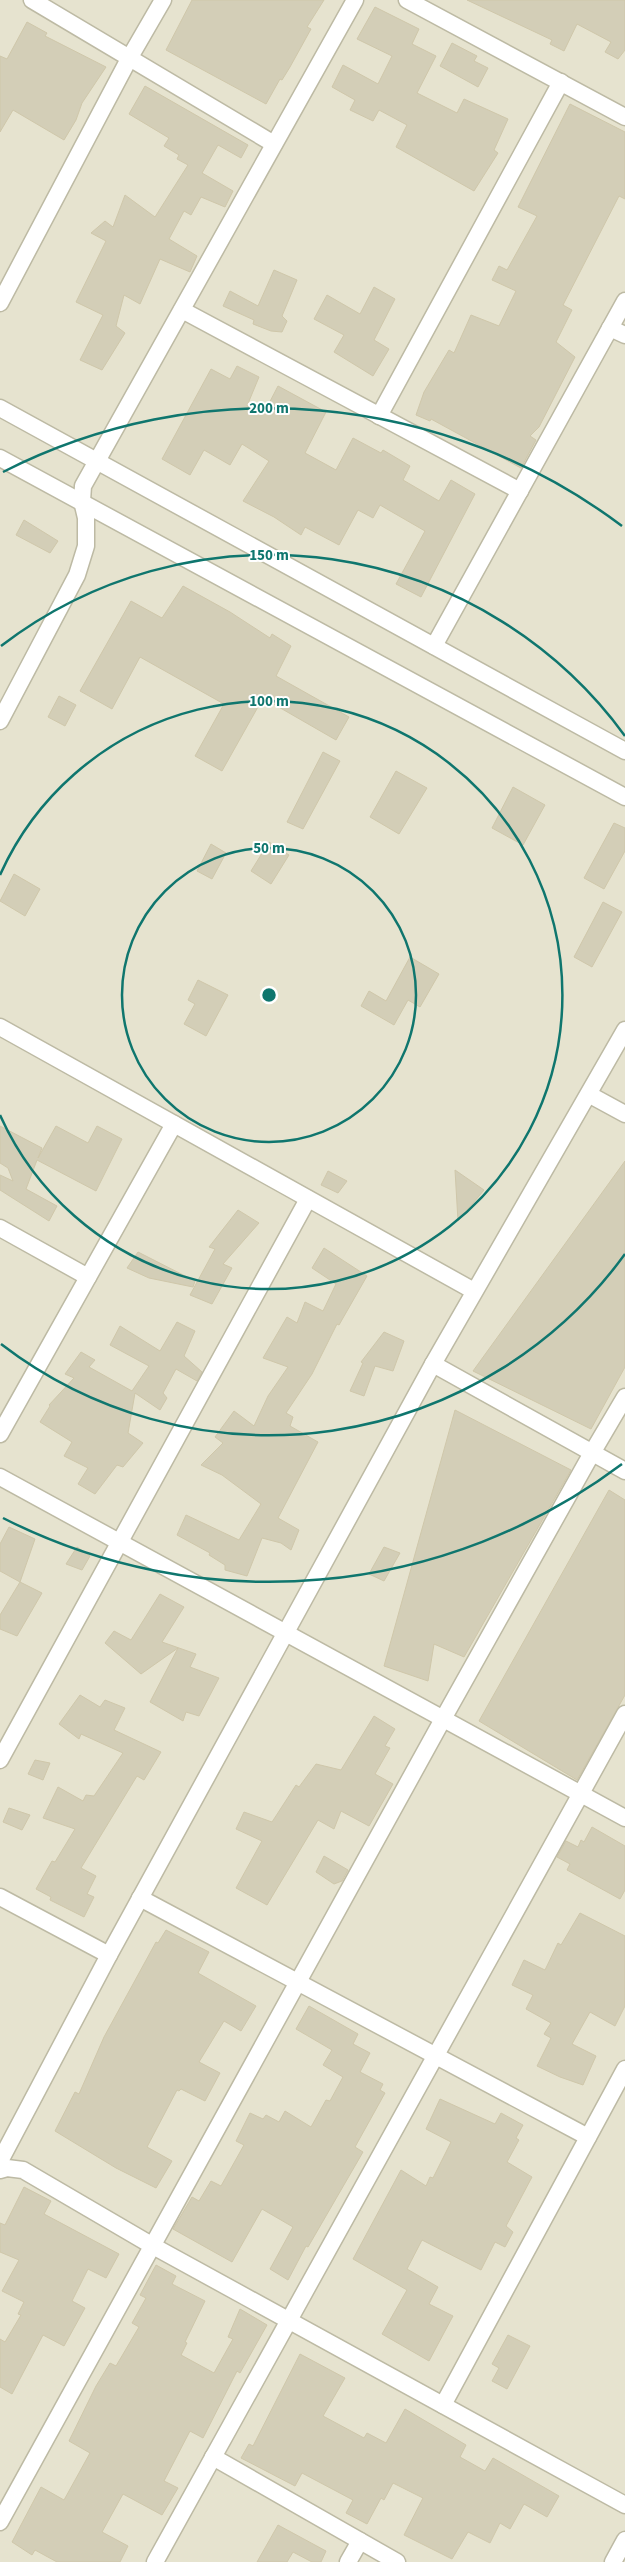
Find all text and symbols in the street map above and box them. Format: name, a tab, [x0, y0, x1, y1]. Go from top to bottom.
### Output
text: 200 m	[249, 398, 289, 419]
text: 150 m	[249, 545, 289, 566]
text: 100 m	[249, 691, 289, 712]
text: 50 m	[253, 838, 285, 859]
centre of rings	[260, 986, 278, 1004]

